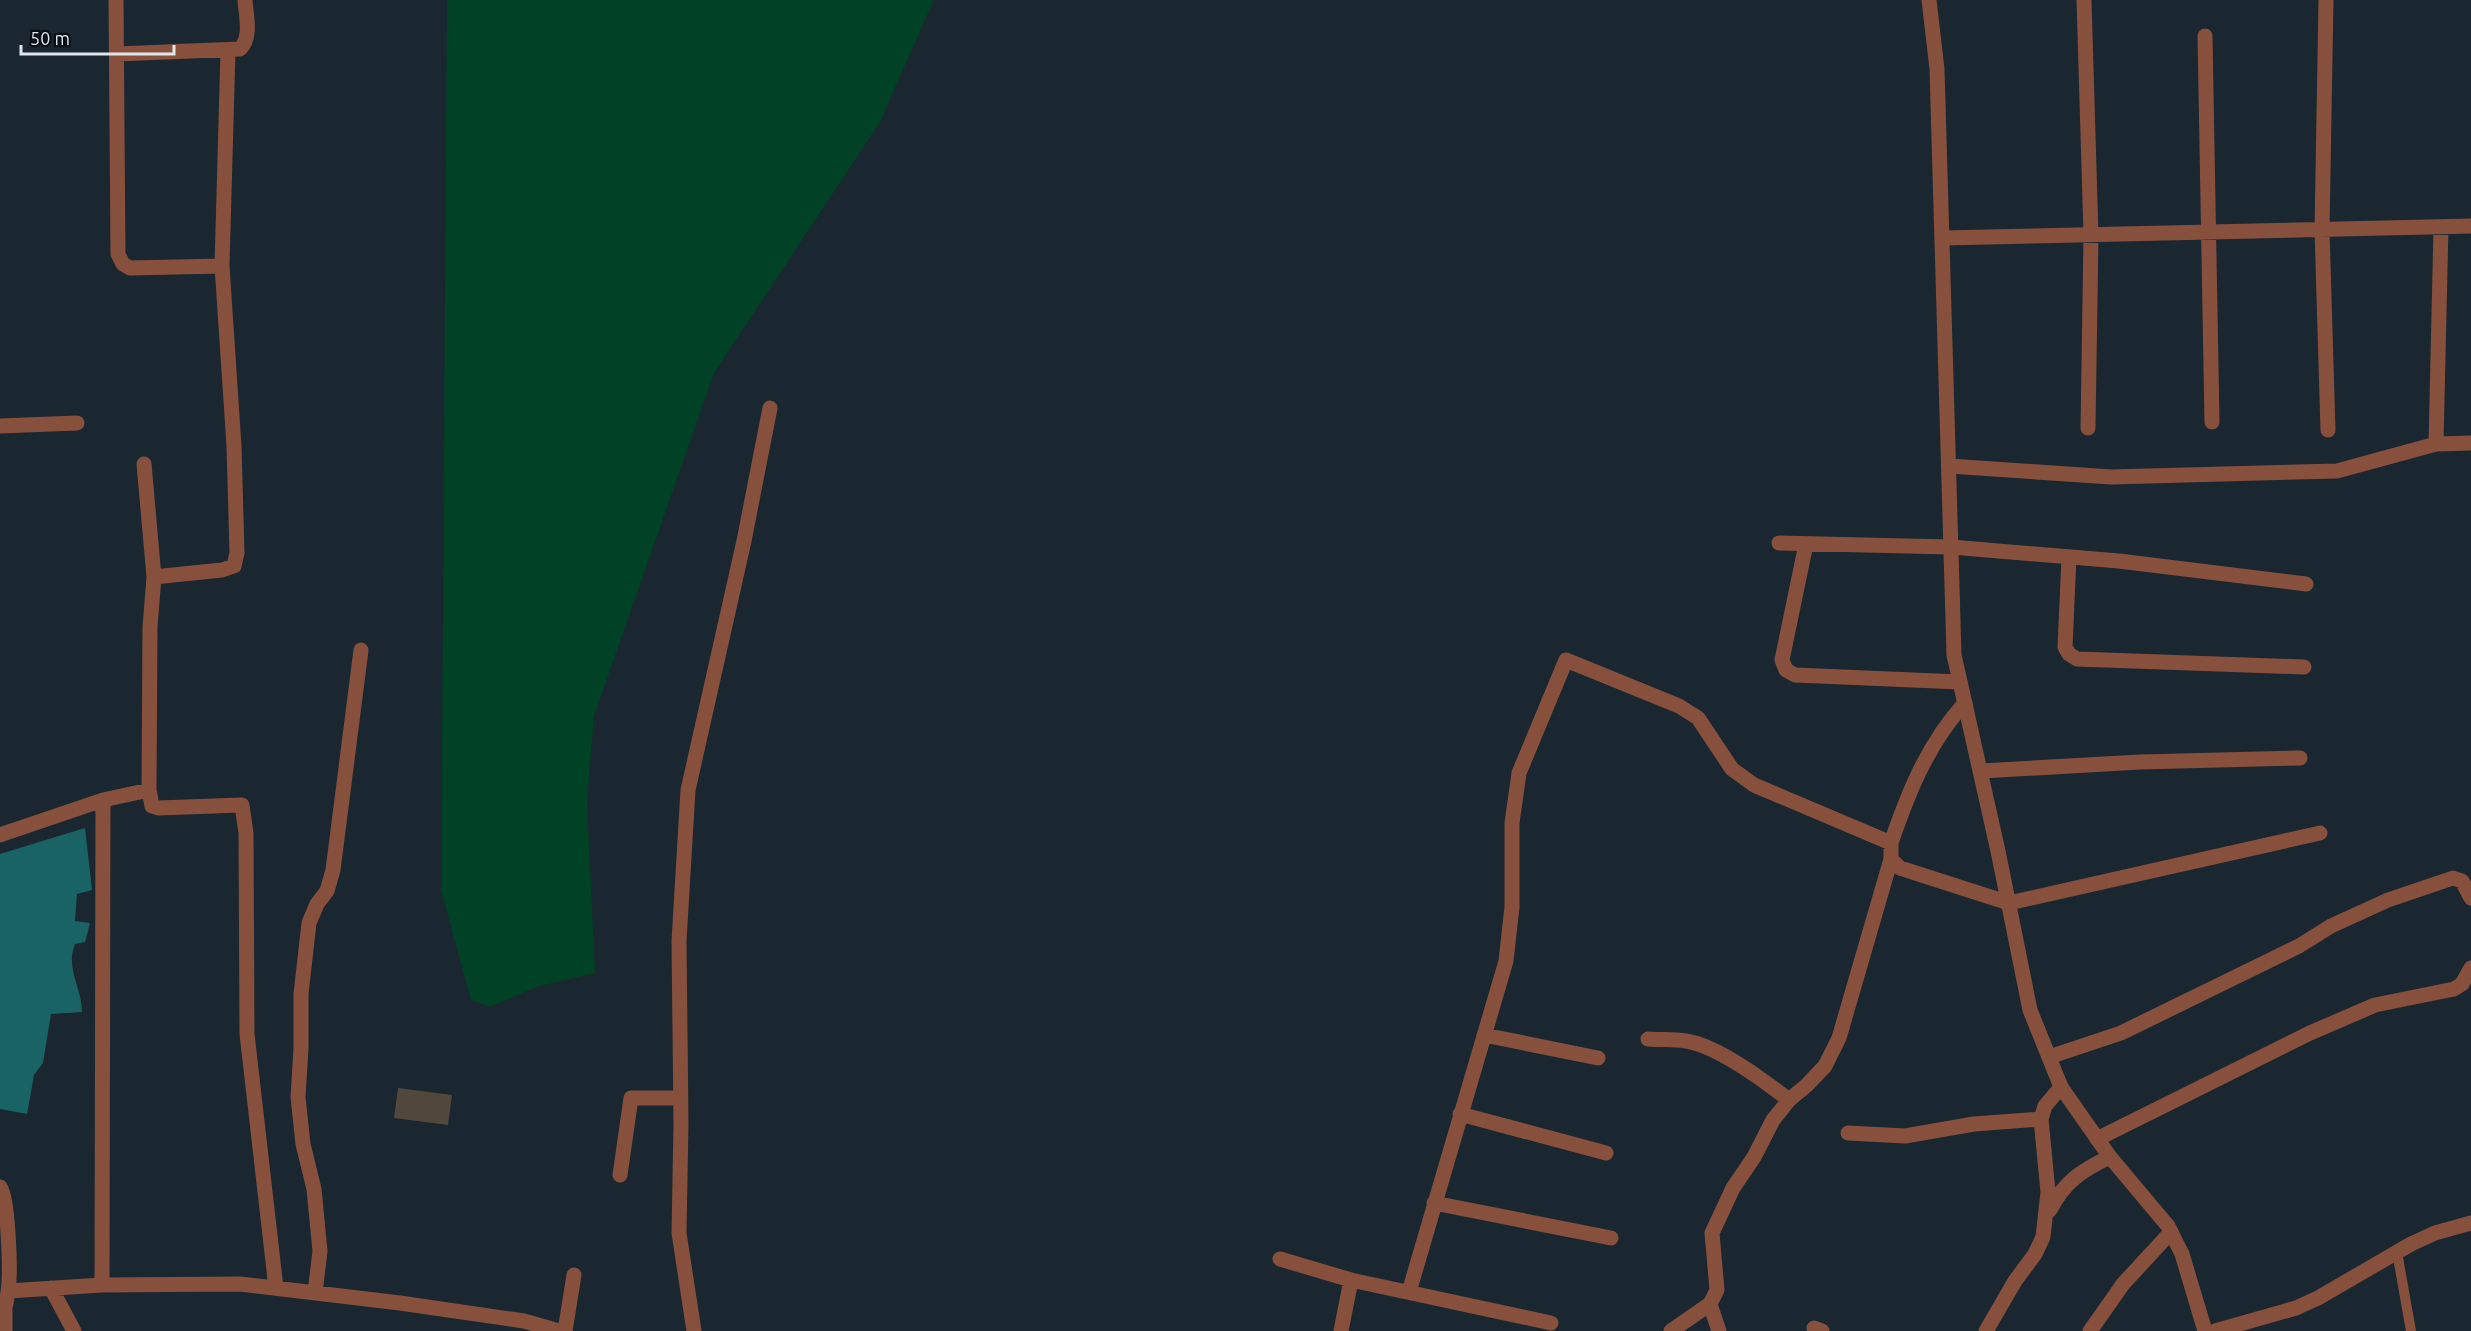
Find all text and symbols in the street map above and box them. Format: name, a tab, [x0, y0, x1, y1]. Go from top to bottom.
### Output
scale bar	[21, 18, 174, 56]
text: 50 m	[30, 28, 70, 48]

